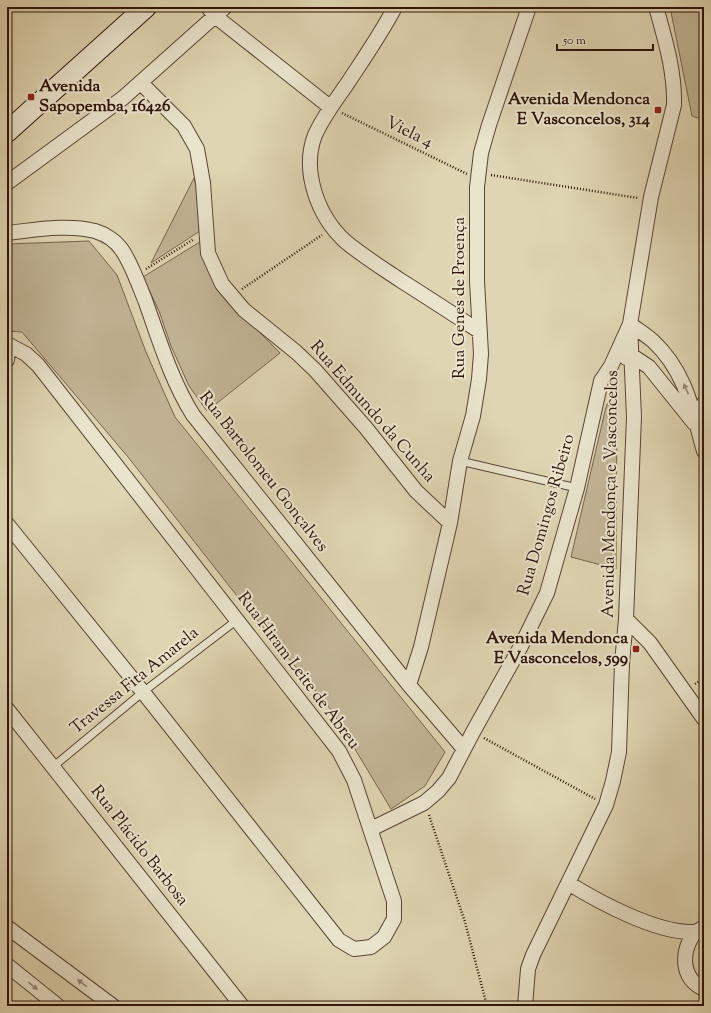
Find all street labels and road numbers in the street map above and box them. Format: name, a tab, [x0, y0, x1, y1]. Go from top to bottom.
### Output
street label: Viela 4	[381, 111, 437, 155]
street label: Rua Genes de Proença	[448, 217, 472, 379]
street label: Rua Edmundo da Cunha	[304, 336, 441, 488]
street label: Avenida Mendonça e Vasconcelos	[597, 370, 625, 618]
street label: Rua Bartolomeu Gonçalves	[193, 387, 334, 558]
street label: Rua Domingos Ribeiro	[512, 432, 582, 598]
street label: Rua Hiram Leite de Abreu	[231, 587, 365, 755]
street label: Travessa Fita Amarela	[66, 622, 204, 740]
street label: Rua Plácido Barbosa	[84, 781, 194, 912]

